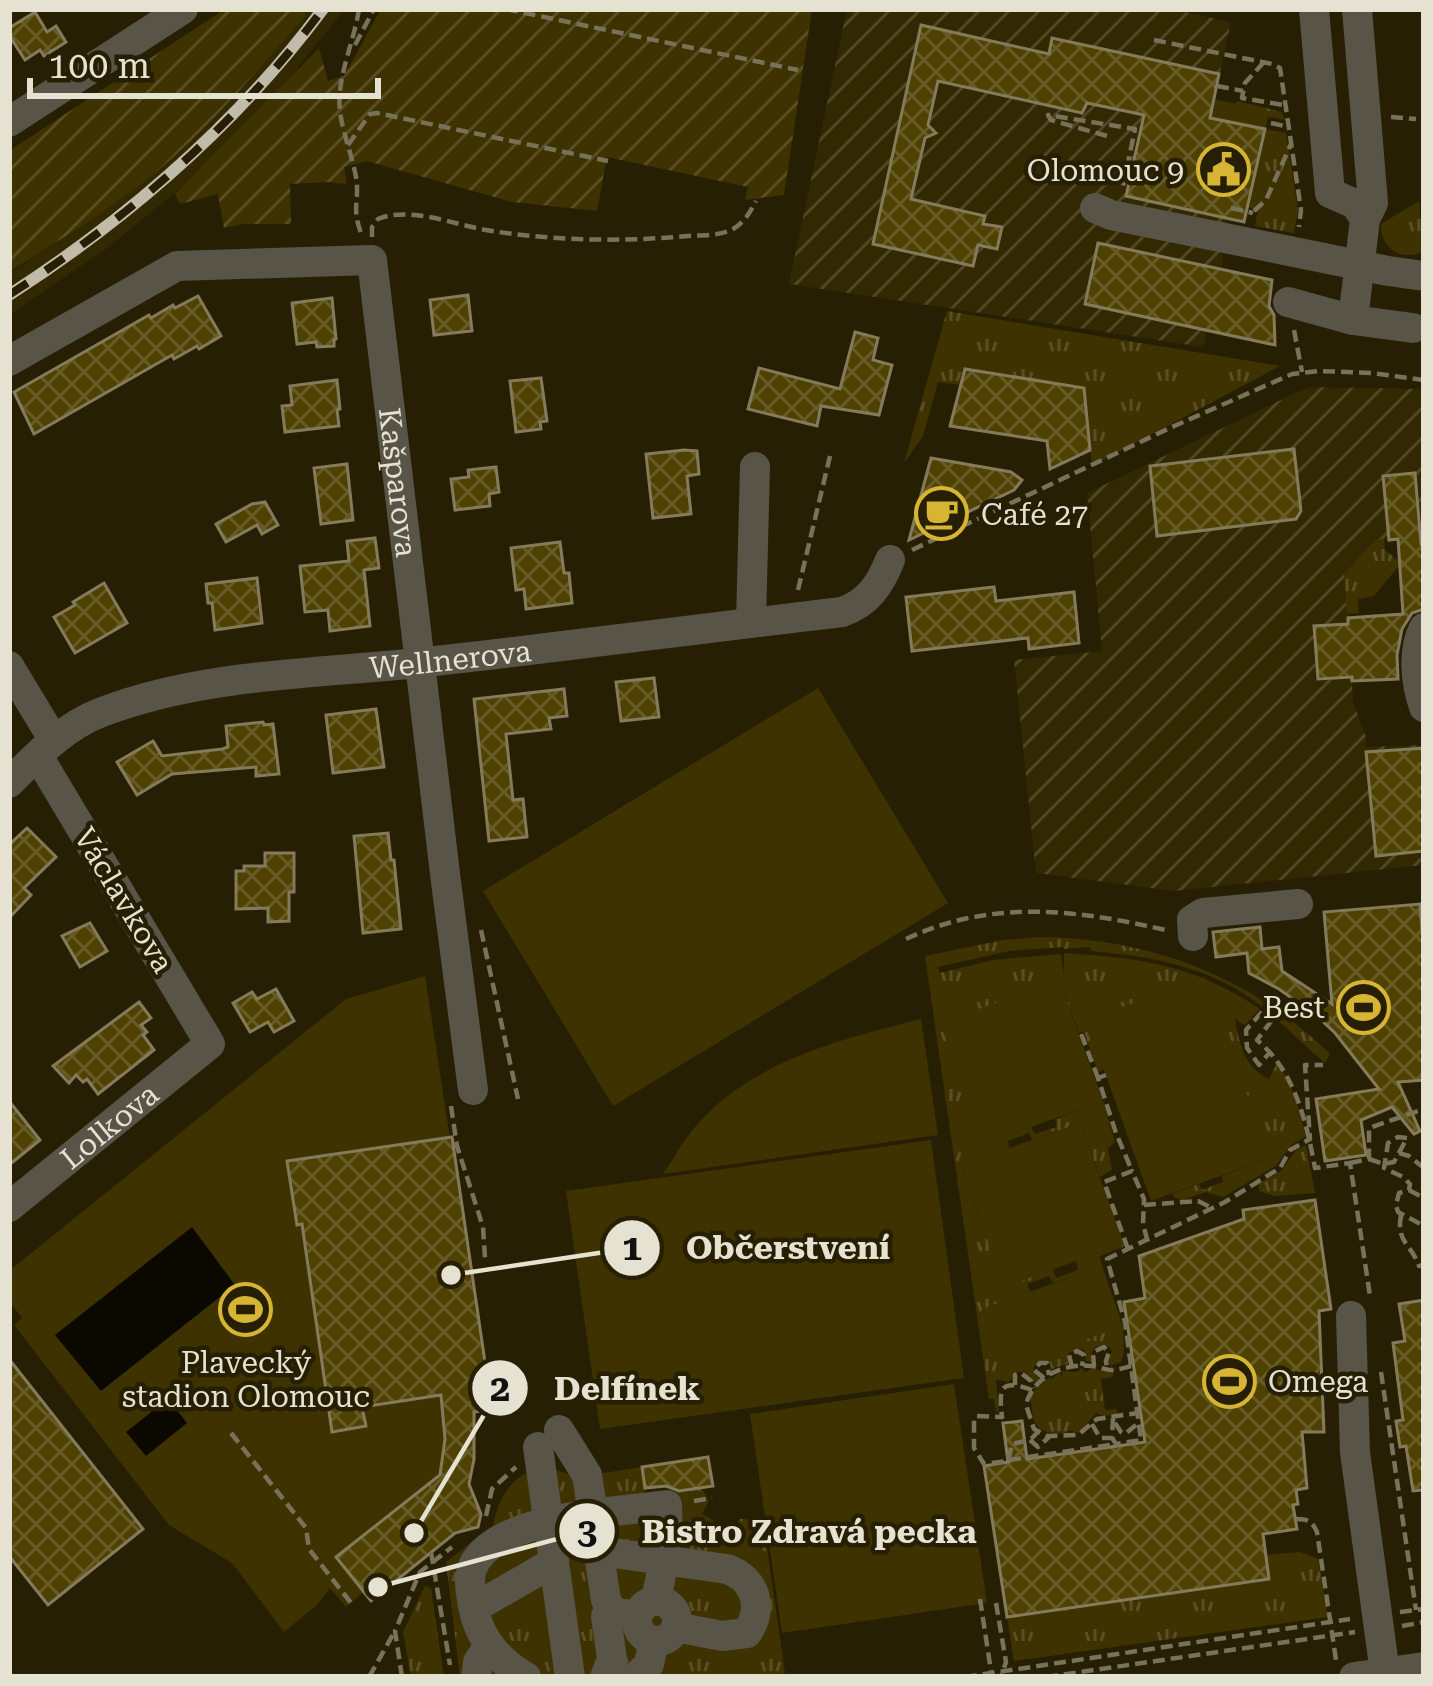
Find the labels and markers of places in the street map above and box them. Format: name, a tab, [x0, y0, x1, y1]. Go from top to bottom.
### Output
public building icon: Olomouc 9	[1195, 142, 1251, 198]
place label: Olomouc 9	[1027, 153, 1184, 188]
cafe icon: Café 27	[914, 486, 970, 542]
place label: Café 27	[981, 497, 1088, 532]
sports icon: Best	[1336, 979, 1392, 1035]
place label: Best	[1263, 990, 1325, 1025]
callout: Občerstvení	[602, 1213, 914, 1282]
sports icon: Plavecký stadion Olomouc	[218, 1282, 274, 1338]
place label: Plavecký stadion Olomouc	[122, 1345, 370, 1414]
sports icon: Omega	[1201, 1353, 1257, 1409]
callout: Delfínek	[470, 1354, 724, 1423]
place label: Omega	[1268, 1364, 1368, 1399]
callout: Bistro Zdravá pecka	[557, 1497, 1001, 1566]

